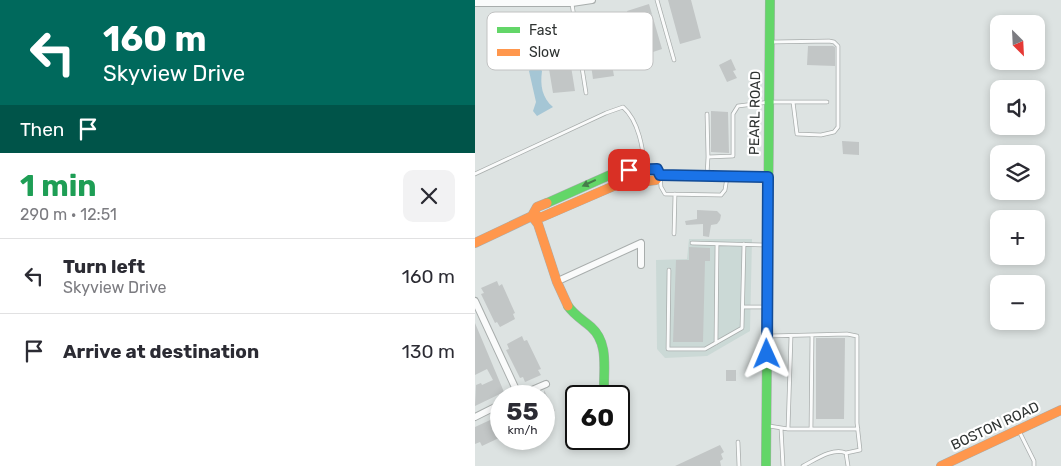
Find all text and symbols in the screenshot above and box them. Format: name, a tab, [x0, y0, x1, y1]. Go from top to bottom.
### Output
legend	[487, 12, 653, 70]
north arrow	[990, 15, 1045, 70]
map controls	[990, 15, 1045, 330]
text: 160 m	[103, 18, 207, 60]
icon: left	[20, 20, 85, 85]
text: Fast	[529, 22, 558, 39]
text: Slow	[529, 44, 560, 61]
text: Skyview Drive	[103, 60, 245, 87]
street label: PEARL ROAD	[746, 71, 764, 155]
button: sound	[990, 80, 1045, 135]
icon: arrive	[74, 115, 102, 143]
text: Then	[20, 118, 64, 141]
button: layers	[990, 145, 1045, 200]
pin	[608, 149, 650, 191]
icon: arrive	[615, 156, 643, 184]
text: 1 min	[20, 168, 97, 204]
button: close	[403, 170, 455, 222]
one-way arrow	[582, 179, 596, 187]
text: 290 m · 12:51	[20, 205, 117, 224]
button: +	[990, 210, 1045, 265]
text: Turn left	[63, 255, 145, 278]
icon: left	[20, 262, 48, 290]
text: 160 m	[402, 265, 455, 288]
button: −	[990, 275, 1045, 330]
text: Skyview Drive	[63, 278, 166, 297]
position arrow	[740, 327, 792, 379]
icon: arrive	[20, 337, 48, 365]
text: Arrive at destination	[63, 340, 259, 363]
text: 130 m	[402, 340, 455, 363]
speed limit sign: 60	[565, 385, 630, 450]
text: 55	[506, 397, 539, 426]
street label: BOSTON ROAD	[948, 398, 1042, 454]
text: km/h	[508, 423, 537, 437]

